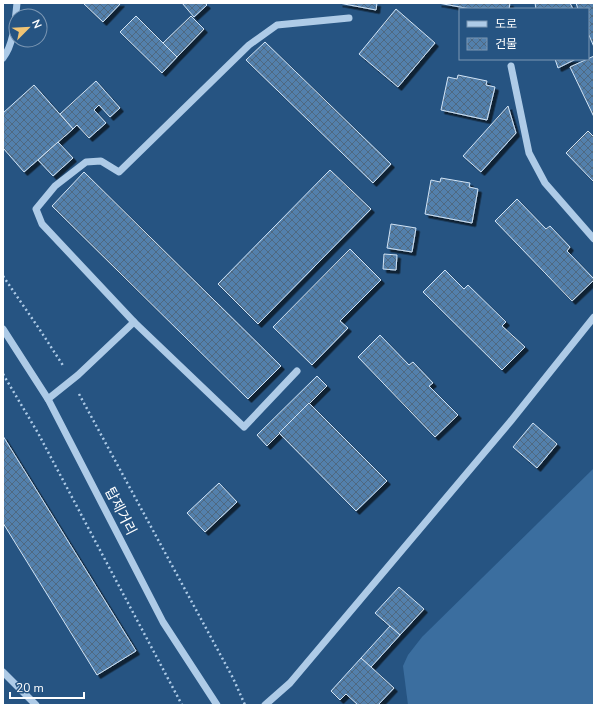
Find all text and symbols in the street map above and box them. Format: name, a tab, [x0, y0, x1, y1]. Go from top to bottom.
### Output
north arrow	[8, 8, 48, 48]
legend	[459, 8, 589, 60]
text: 도로	[495, 16, 517, 32]
text: N	[28, 17, 45, 31]
text: 건물	[495, 36, 517, 52]
street label: 탑제거리	[100, 484, 141, 538]
scale bar	[10, 674, 84, 700]
text: 20 m	[16, 680, 44, 696]

